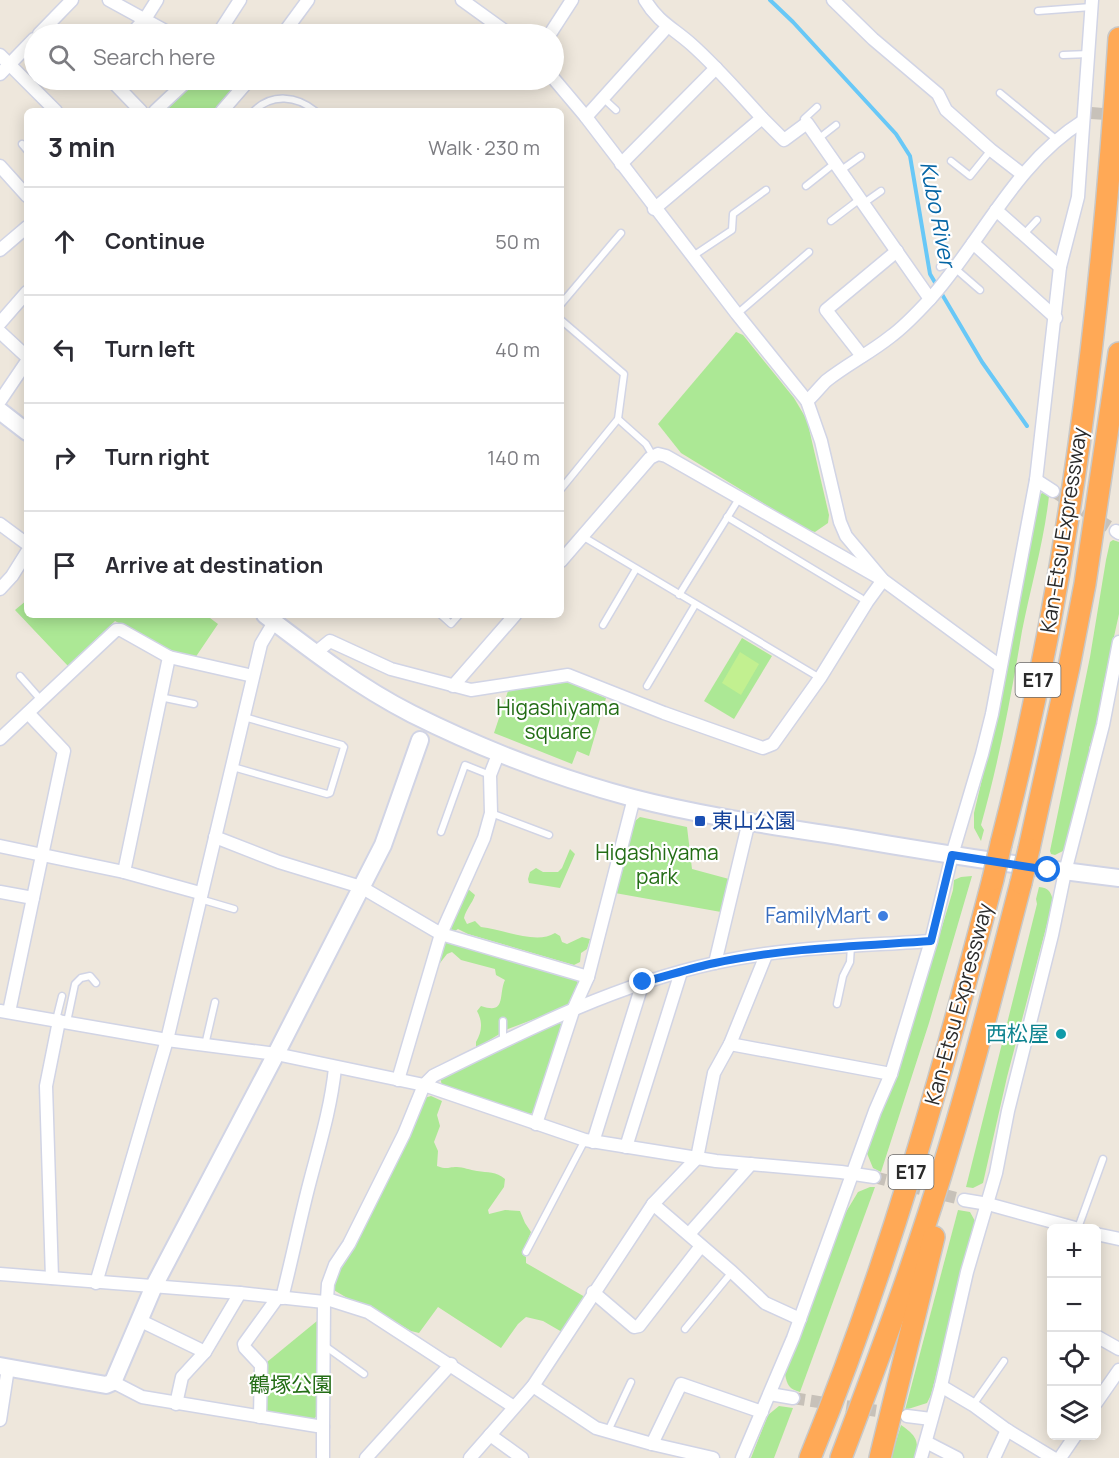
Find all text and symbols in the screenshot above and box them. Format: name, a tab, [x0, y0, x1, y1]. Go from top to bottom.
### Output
search box	[24, 24, 564, 90]
icon: search	[45, 41, 78, 74]
text: Search here	[93, 42, 215, 72]
text: 3 min	[48, 129, 115, 165]
text: Walk · 230 m	[428, 134, 540, 161]
water label: Kubo River	[913, 159, 963, 272]
icon: ahead	[48, 225, 81, 258]
text: Continue	[105, 226, 205, 256]
text: 50 m	[495, 228, 540, 255]
icon: left	[48, 333, 81, 366]
text: Turn left	[105, 334, 195, 364]
text: 40 m	[495, 336, 540, 363]
street label: Kan-Etsu Expressway	[1033, 425, 1093, 635]
icon: right	[48, 441, 81, 474]
text: Turn right	[105, 442, 210, 472]
text: 140 m	[487, 444, 540, 471]
icon: arrive	[48, 549, 81, 582]
text: Arrive at destination	[105, 550, 323, 580]
road number: E17	[1016, 663, 1060, 697]
park label: Higashiyama square	[496, 693, 620, 745]
place label: 東山公園	[712, 806, 796, 834]
marker: 東山公園	[693, 814, 707, 828]
park label: Higashiyama park	[595, 838, 719, 890]
route start	[1034, 856, 1060, 882]
street label: Kan-Etsu Expressway	[918, 900, 998, 1108]
place label: FamilyMart	[765, 901, 871, 929]
marker: FamilyMart	[876, 909, 890, 923]
route end	[629, 968, 655, 994]
place label: 西松屋	[986, 1019, 1049, 1047]
marker: 西松屋	[1054, 1027, 1068, 1041]
road number: E17	[888, 1155, 934, 1189]
map controls	[1047, 1224, 1101, 1440]
button: +	[1047, 1224, 1101, 1278]
button: −	[1047, 1278, 1101, 1332]
button: locate	[1047, 1332, 1101, 1386]
park label: 鶴塚公園	[249, 1370, 333, 1398]
button: layers	[1047, 1386, 1101, 1440]

